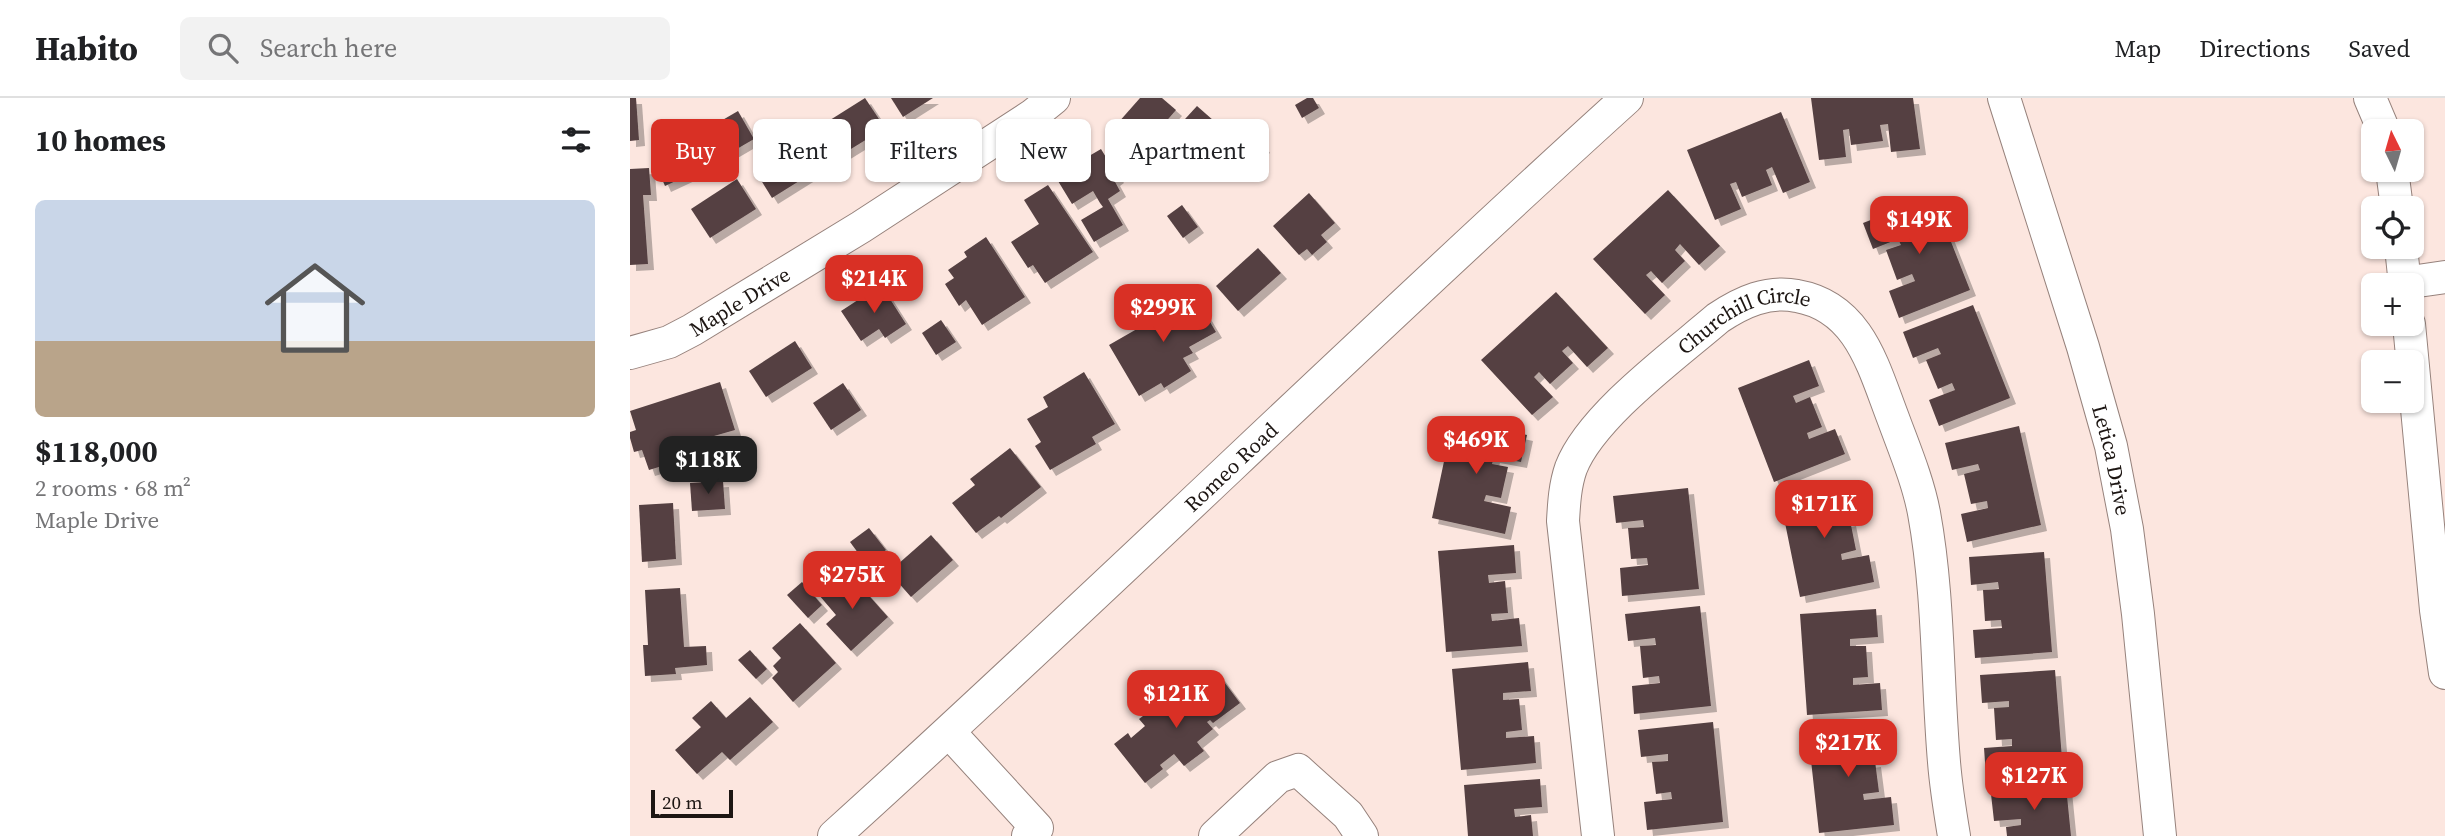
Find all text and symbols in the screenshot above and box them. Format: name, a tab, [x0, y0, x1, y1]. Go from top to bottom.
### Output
search box	[180, 17, 670, 80]
text: Habito	[35, 26, 138, 71]
icon: search	[204, 29, 242, 67]
text: Search here	[260, 30, 397, 66]
text: Map	[2114, 32, 2161, 65]
text: Directions	[2199, 32, 2310, 65]
text: Saved	[2348, 32, 2410, 65]
chip: Buy	[651, 119, 739, 182]
chip: Rent	[753, 119, 851, 182]
chip: Filters	[865, 119, 982, 182]
chip: New	[996, 119, 1091, 182]
chip: Apartment	[1105, 119, 1269, 182]
north arrow	[2361, 119, 2424, 182]
map controls	[2361, 119, 2424, 413]
text: 10 homes	[35, 120, 166, 161]
icon: filters	[557, 121, 595, 159]
button: locate	[2361, 196, 2424, 259]
pin: $149K	[1870, 197, 1968, 256]
text: $149K	[1886, 203, 1952, 235]
icon: home	[252, 245, 378, 371]
pin: $214K	[825, 256, 923, 315]
street label: Maple Drive	[683, 259, 795, 343]
text: $214K	[841, 262, 907, 294]
button: +	[2361, 273, 2424, 336]
street label: Churchill Circle	[1671, 280, 1815, 361]
pin: $299K	[1114, 285, 1212, 344]
text: $299K	[1130, 291, 1196, 323]
button: −	[2361, 350, 2424, 413]
street label: Letica Drive	[2085, 401, 2139, 518]
street label: Romeo Road	[1178, 415, 1284, 518]
pin: $469K	[1427, 416, 1525, 476]
text: $469K	[1443, 423, 1509, 455]
text: $118,000	[35, 431, 158, 472]
pin: $118K	[659, 436, 757, 496]
text: $118K	[675, 443, 741, 475]
text: 2 rooms · 68 m²	[35, 472, 191, 504]
pin: $171K	[1775, 480, 1873, 540]
text: $171K	[1791, 487, 1857, 519]
text: Maple Drive	[35, 504, 159, 536]
pin: $275K	[803, 552, 901, 611]
text: $275K	[819, 558, 885, 590]
pin: $121K	[1127, 670, 1225, 730]
text: $121K	[1143, 677, 1209, 709]
pin: $217K	[1799, 720, 1897, 779]
text: $217K	[1815, 726, 1881, 758]
pin: $127K	[1985, 752, 2083, 812]
text: $127K	[2001, 759, 2067, 791]
scale bar	[651, 787, 733, 819]
text: 20 m	[662, 789, 703, 815]

